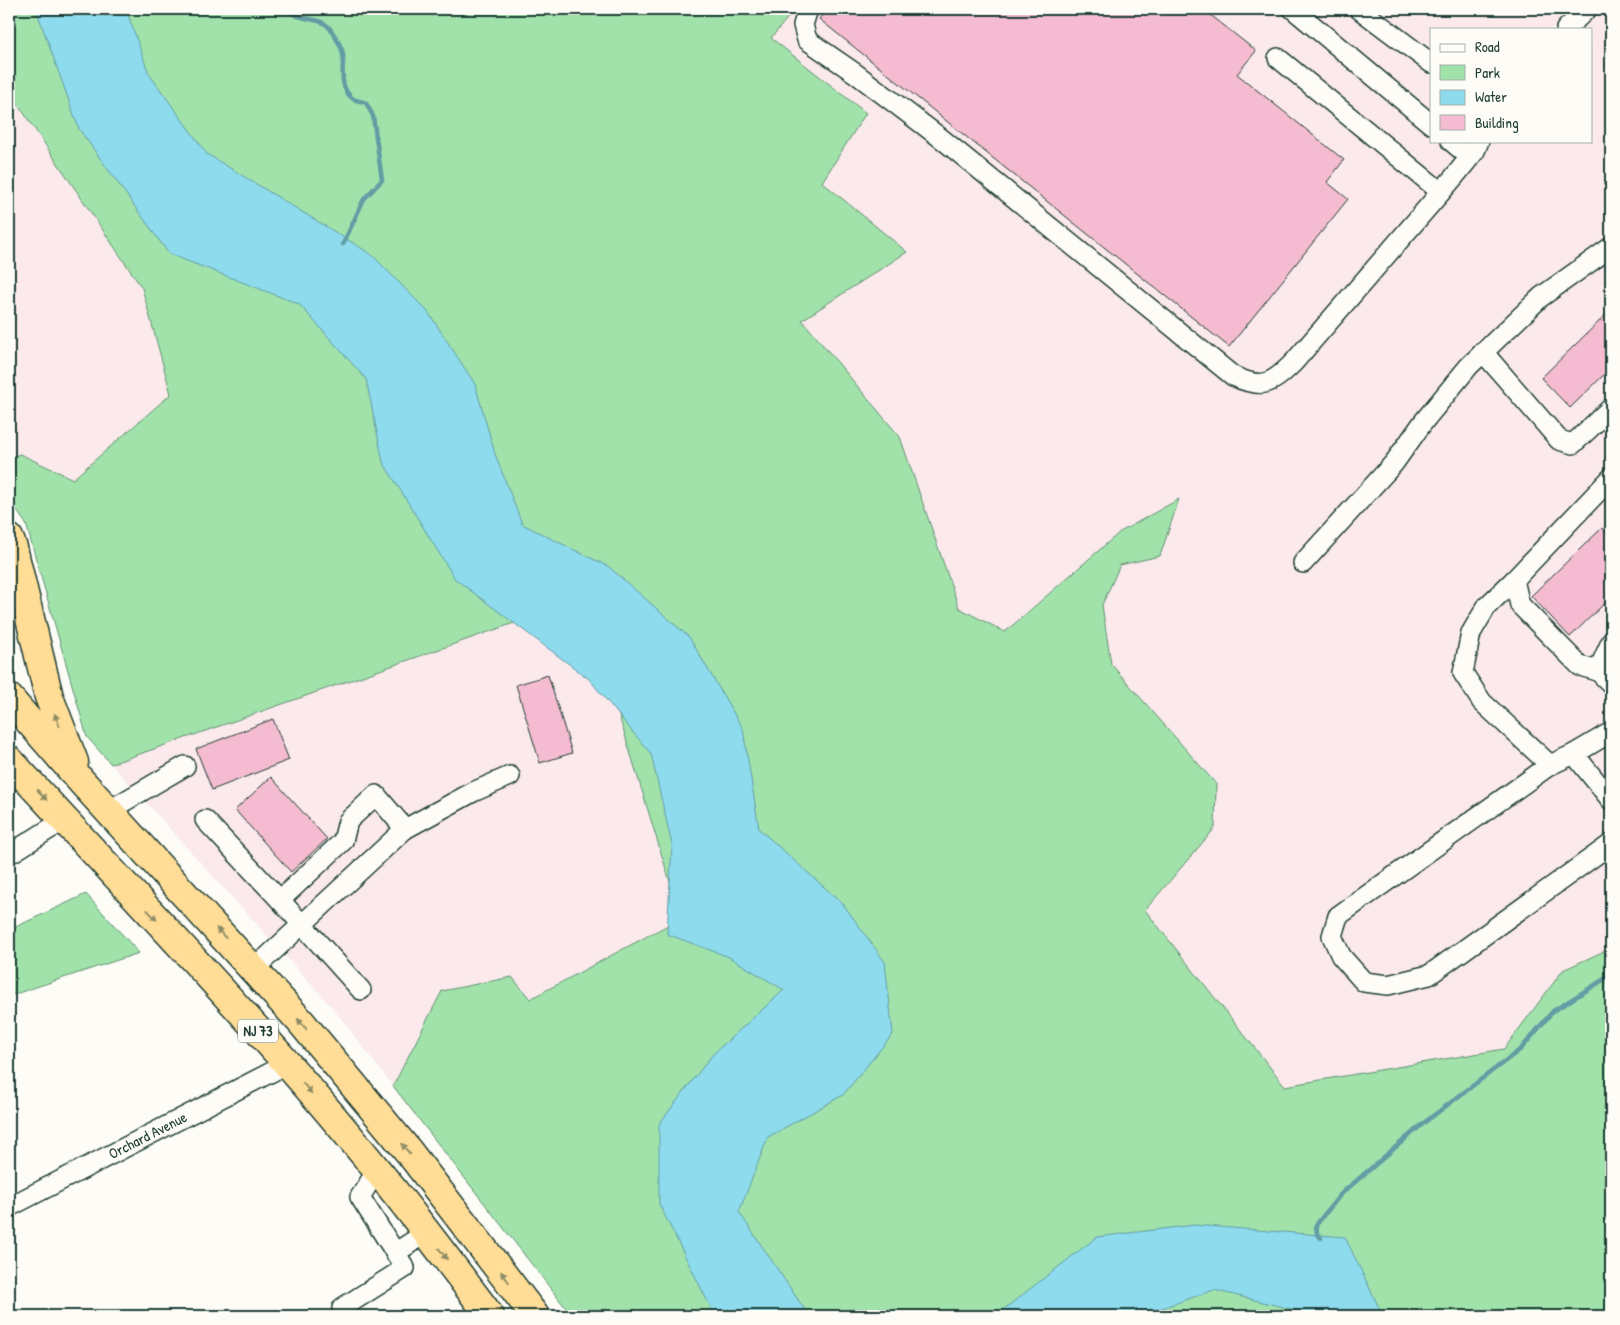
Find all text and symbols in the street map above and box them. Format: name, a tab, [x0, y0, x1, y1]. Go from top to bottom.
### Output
legend	[1430, 28, 1592, 142]
text: Road	[1475, 36, 1500, 57]
text: Park	[1475, 62, 1500, 83]
text: Water	[1475, 86, 1507, 107]
text: Building	[1475, 112, 1519, 133]
one-way arrow	[53, 713, 60, 728]
one-way arrow	[36, 789, 48, 801]
one-way arrow	[146, 908, 158, 920]
one-way arrow	[215, 928, 227, 940]
one-way arrow	[297, 1018, 308, 1030]
road number: NJ 73	[238, 1019, 278, 1042]
one-way arrow	[302, 1081, 313, 1094]
street label: Orchard Avenue	[105, 1106, 190, 1164]
one-way arrow	[400, 1143, 412, 1155]
one-way arrow	[438, 1247, 448, 1261]
one-way arrow	[500, 1271, 511, 1284]

